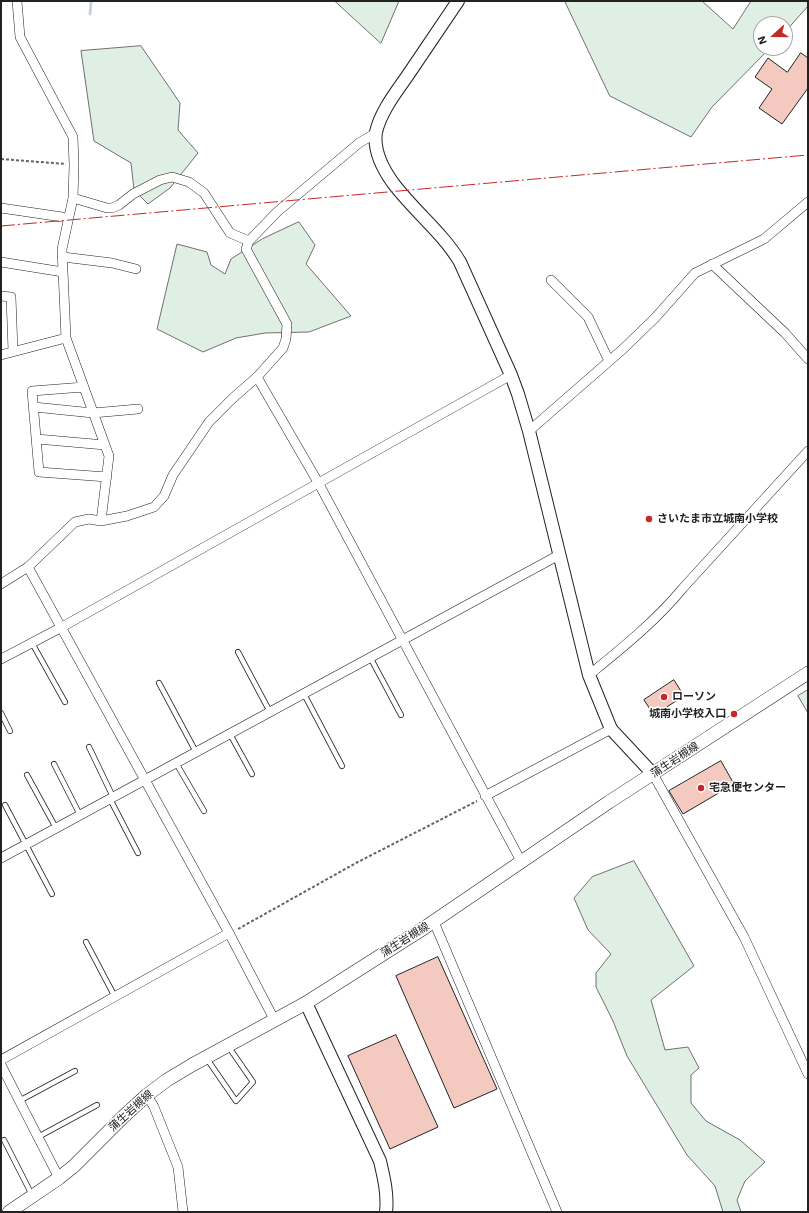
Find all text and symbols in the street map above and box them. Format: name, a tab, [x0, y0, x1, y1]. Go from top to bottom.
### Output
north arrow	[753, 16, 793, 56]
text: N	[755, 34, 770, 46]
place label: さいたま市立城南小学校	[657, 512, 778, 526]
marker: さいたま市立城南小学校	[644, 514, 654, 524]
place label: ローソン	[672, 690, 716, 704]
marker: ローソン	[659, 692, 669, 702]
place label: 城南小学校入口	[649, 707, 726, 721]
marker: 城南小学校入口	[729, 709, 739, 719]
street label: 蒲生岩槻線	[648, 739, 702, 781]
place label: 宅急便センター	[709, 781, 786, 795]
marker: 宅急便センター	[696, 783, 706, 793]
street label: 蒲生岩槻線	[378, 920, 432, 960]
street label: 蒲生岩槻線	[106, 1088, 156, 1134]

